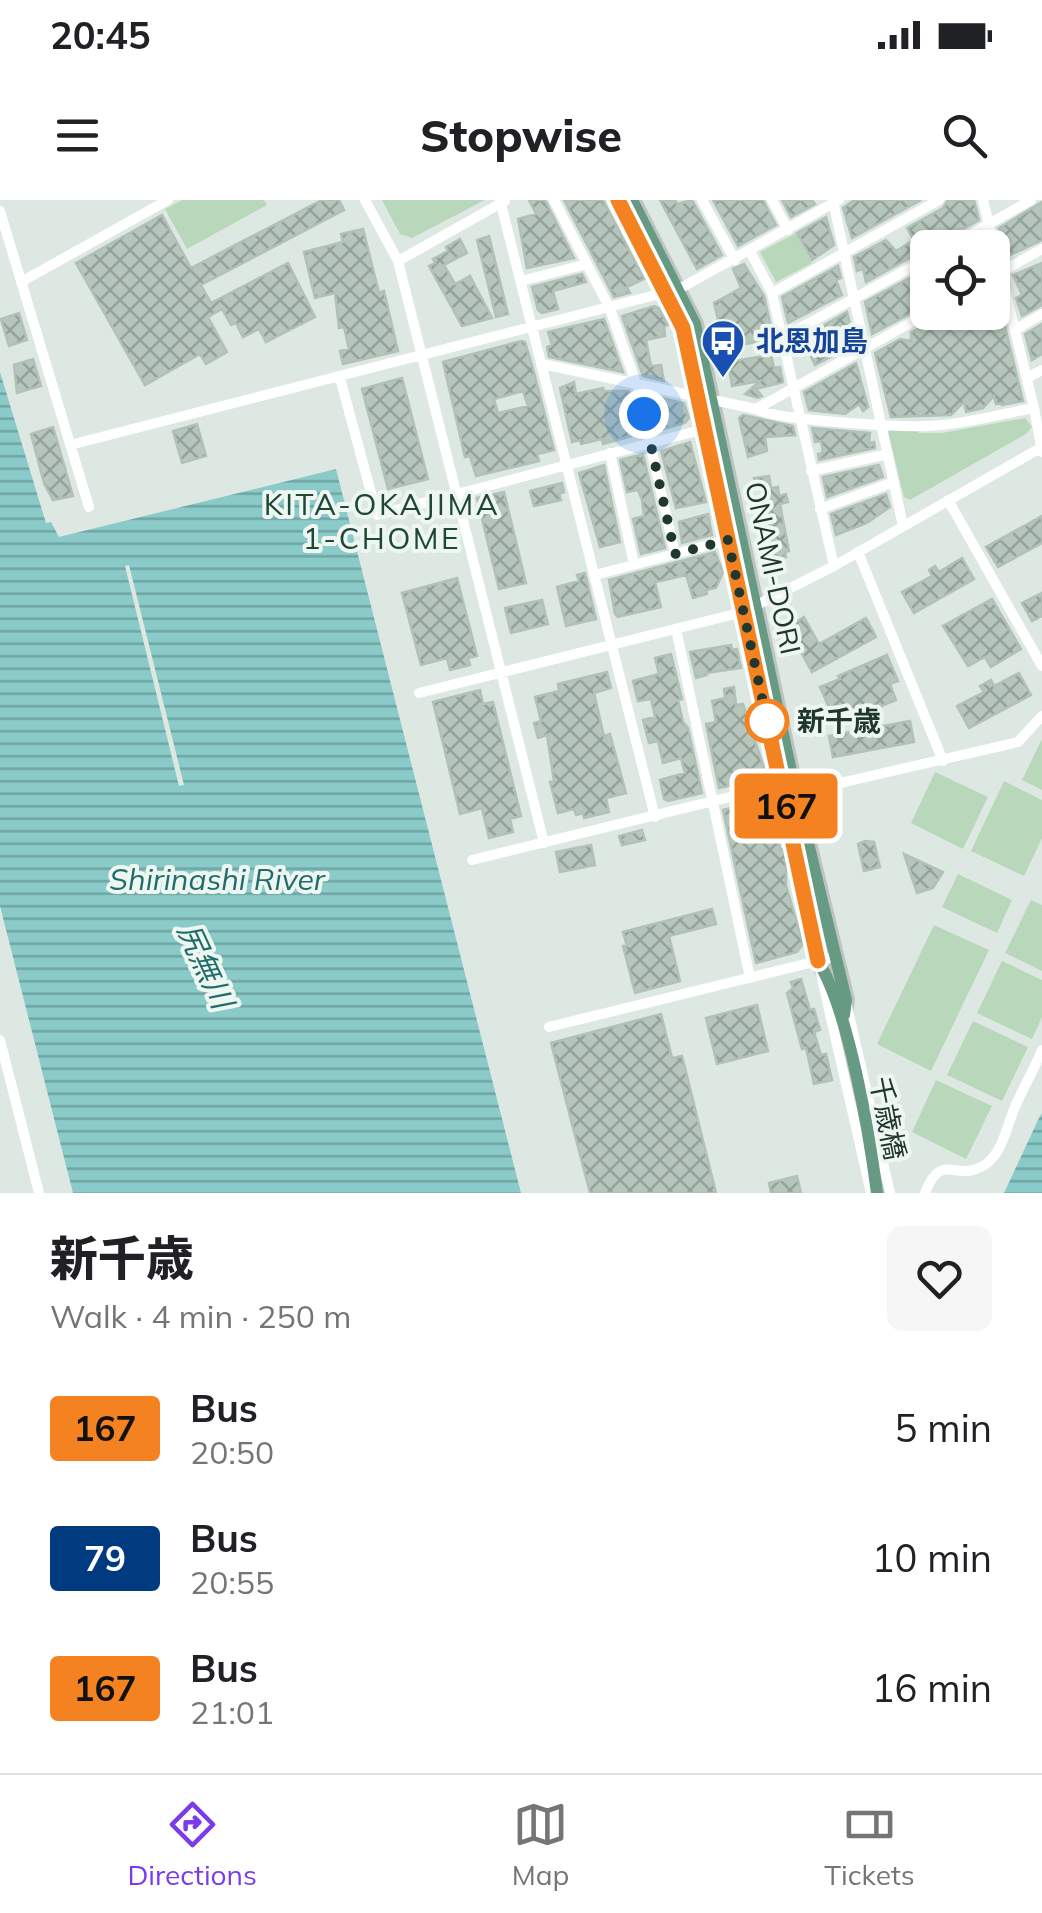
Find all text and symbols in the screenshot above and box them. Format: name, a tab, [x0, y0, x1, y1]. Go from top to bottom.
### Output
text: 20:45	[50, 11, 151, 59]
text: Stopwise	[420, 107, 622, 163]
icon: menu	[50, 108, 105, 163]
icon: search	[937, 108, 992, 163]
map controls	[910, 230, 1010, 330]
button: locate	[910, 230, 1010, 330]
bus stop icon: 北恩加島	[700, 318, 746, 379]
place label: 北恩加島	[756, 323, 868, 358]
your location	[619, 389, 669, 439]
street label: ONAMI-DORI	[738, 478, 809, 657]
district label: KITA-OKAJIMA 1-CHOME	[264, 485, 500, 557]
marker: 新千歳	[746, 700, 788, 742]
place label: 新千歳	[797, 703, 881, 738]
line badge: 167	[728, 774, 844, 838]
text: 167	[754, 784, 818, 828]
water label: Shirinashi River	[109, 860, 326, 898]
water label: 尻無川	[170, 917, 243, 1017]
street label: 千歳橋	[863, 1073, 914, 1162]
button: heart	[887, 1226, 992, 1331]
text: 新千歳	[50, 1228, 194, 1288]
text: Walk · 4 min · 250 m	[50, 1296, 351, 1336]
text: Bus	[190, 1384, 258, 1432]
text: 5 min	[895, 1404, 992, 1452]
text: 167	[73, 1406, 137, 1450]
text: 20:50	[190, 1432, 274, 1472]
text: Bus	[190, 1514, 258, 1562]
text: 10 min	[872, 1534, 992, 1582]
text: 79	[84, 1536, 126, 1580]
text: 20:55	[190, 1562, 274, 1602]
text: Bus	[190, 1644, 258, 1692]
text: 16 min	[872, 1664, 992, 1712]
text: 167	[73, 1666, 137, 1710]
text: 21:01	[190, 1692, 274, 1732]
tab: Directions	[127, 1797, 257, 1892]
tab: Map	[512, 1797, 569, 1892]
tab: Tickets	[824, 1797, 915, 1892]

